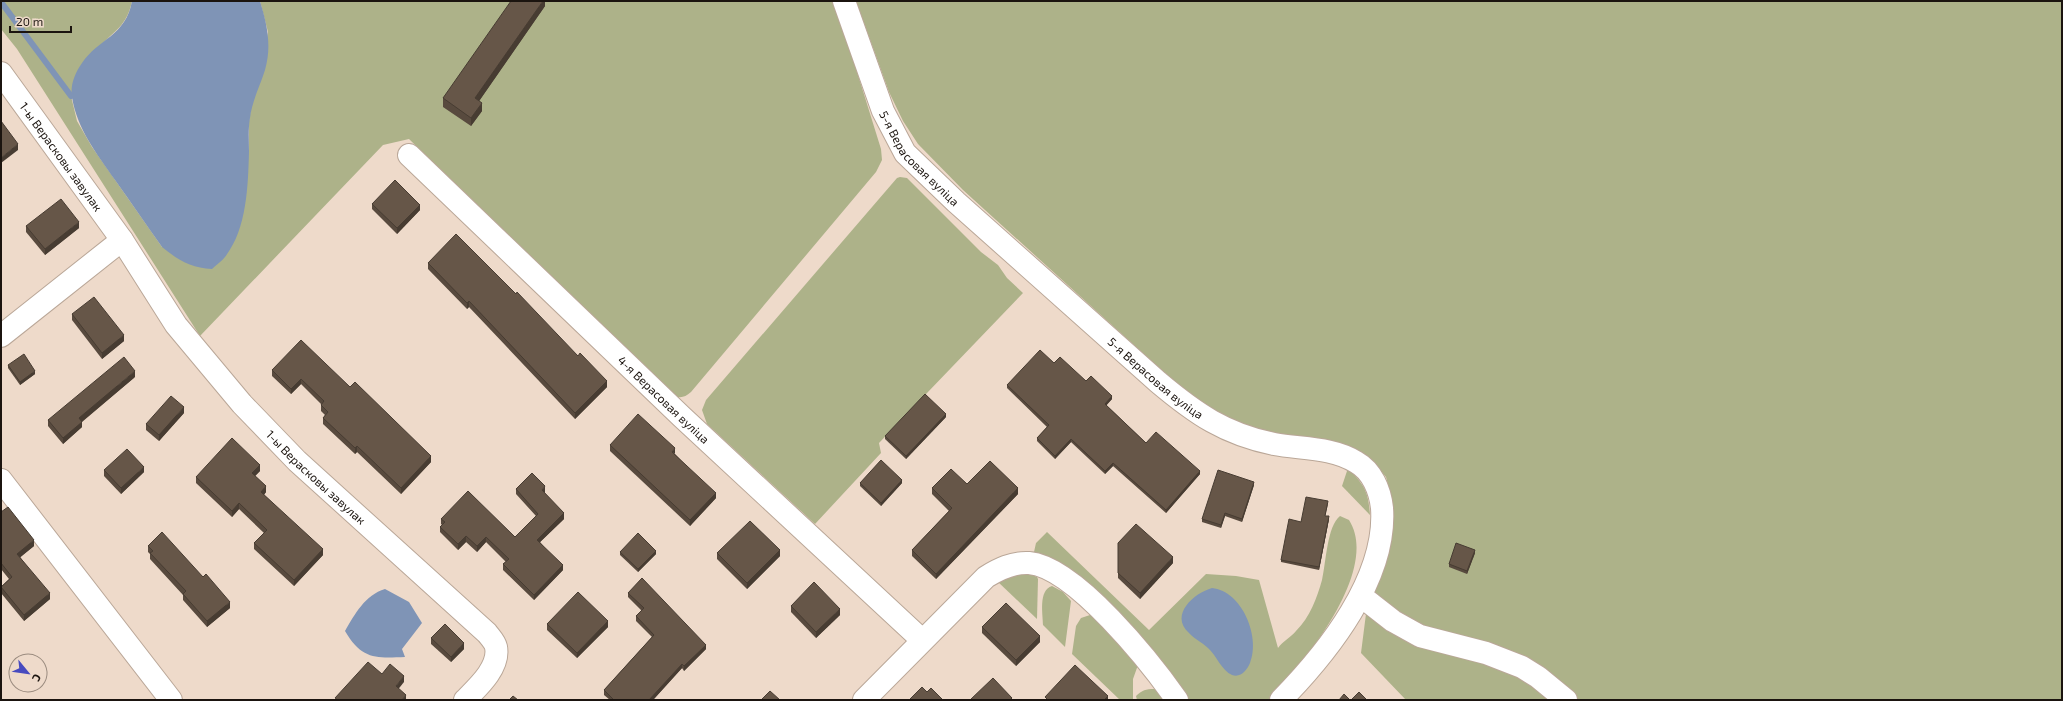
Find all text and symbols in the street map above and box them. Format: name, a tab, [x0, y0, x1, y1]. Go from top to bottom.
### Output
scale bar	[10, 8, 71, 34]
text: 20 m	[16, 14, 43, 28]
street label: 1-ы Верасковы завулак	[17, 99, 106, 214]
street label: 5-я Верасовая вуліца	[877, 108, 962, 208]
street label: 5-я Верасовая вуліца	[1105, 334, 1206, 421]
street label: 4-я Верасовая вуліца	[615, 353, 712, 446]
street label: 1-ы Верасковы завулак	[264, 427, 369, 527]
north arrow	[8, 653, 48, 693]
text: С	[30, 672, 44, 685]

